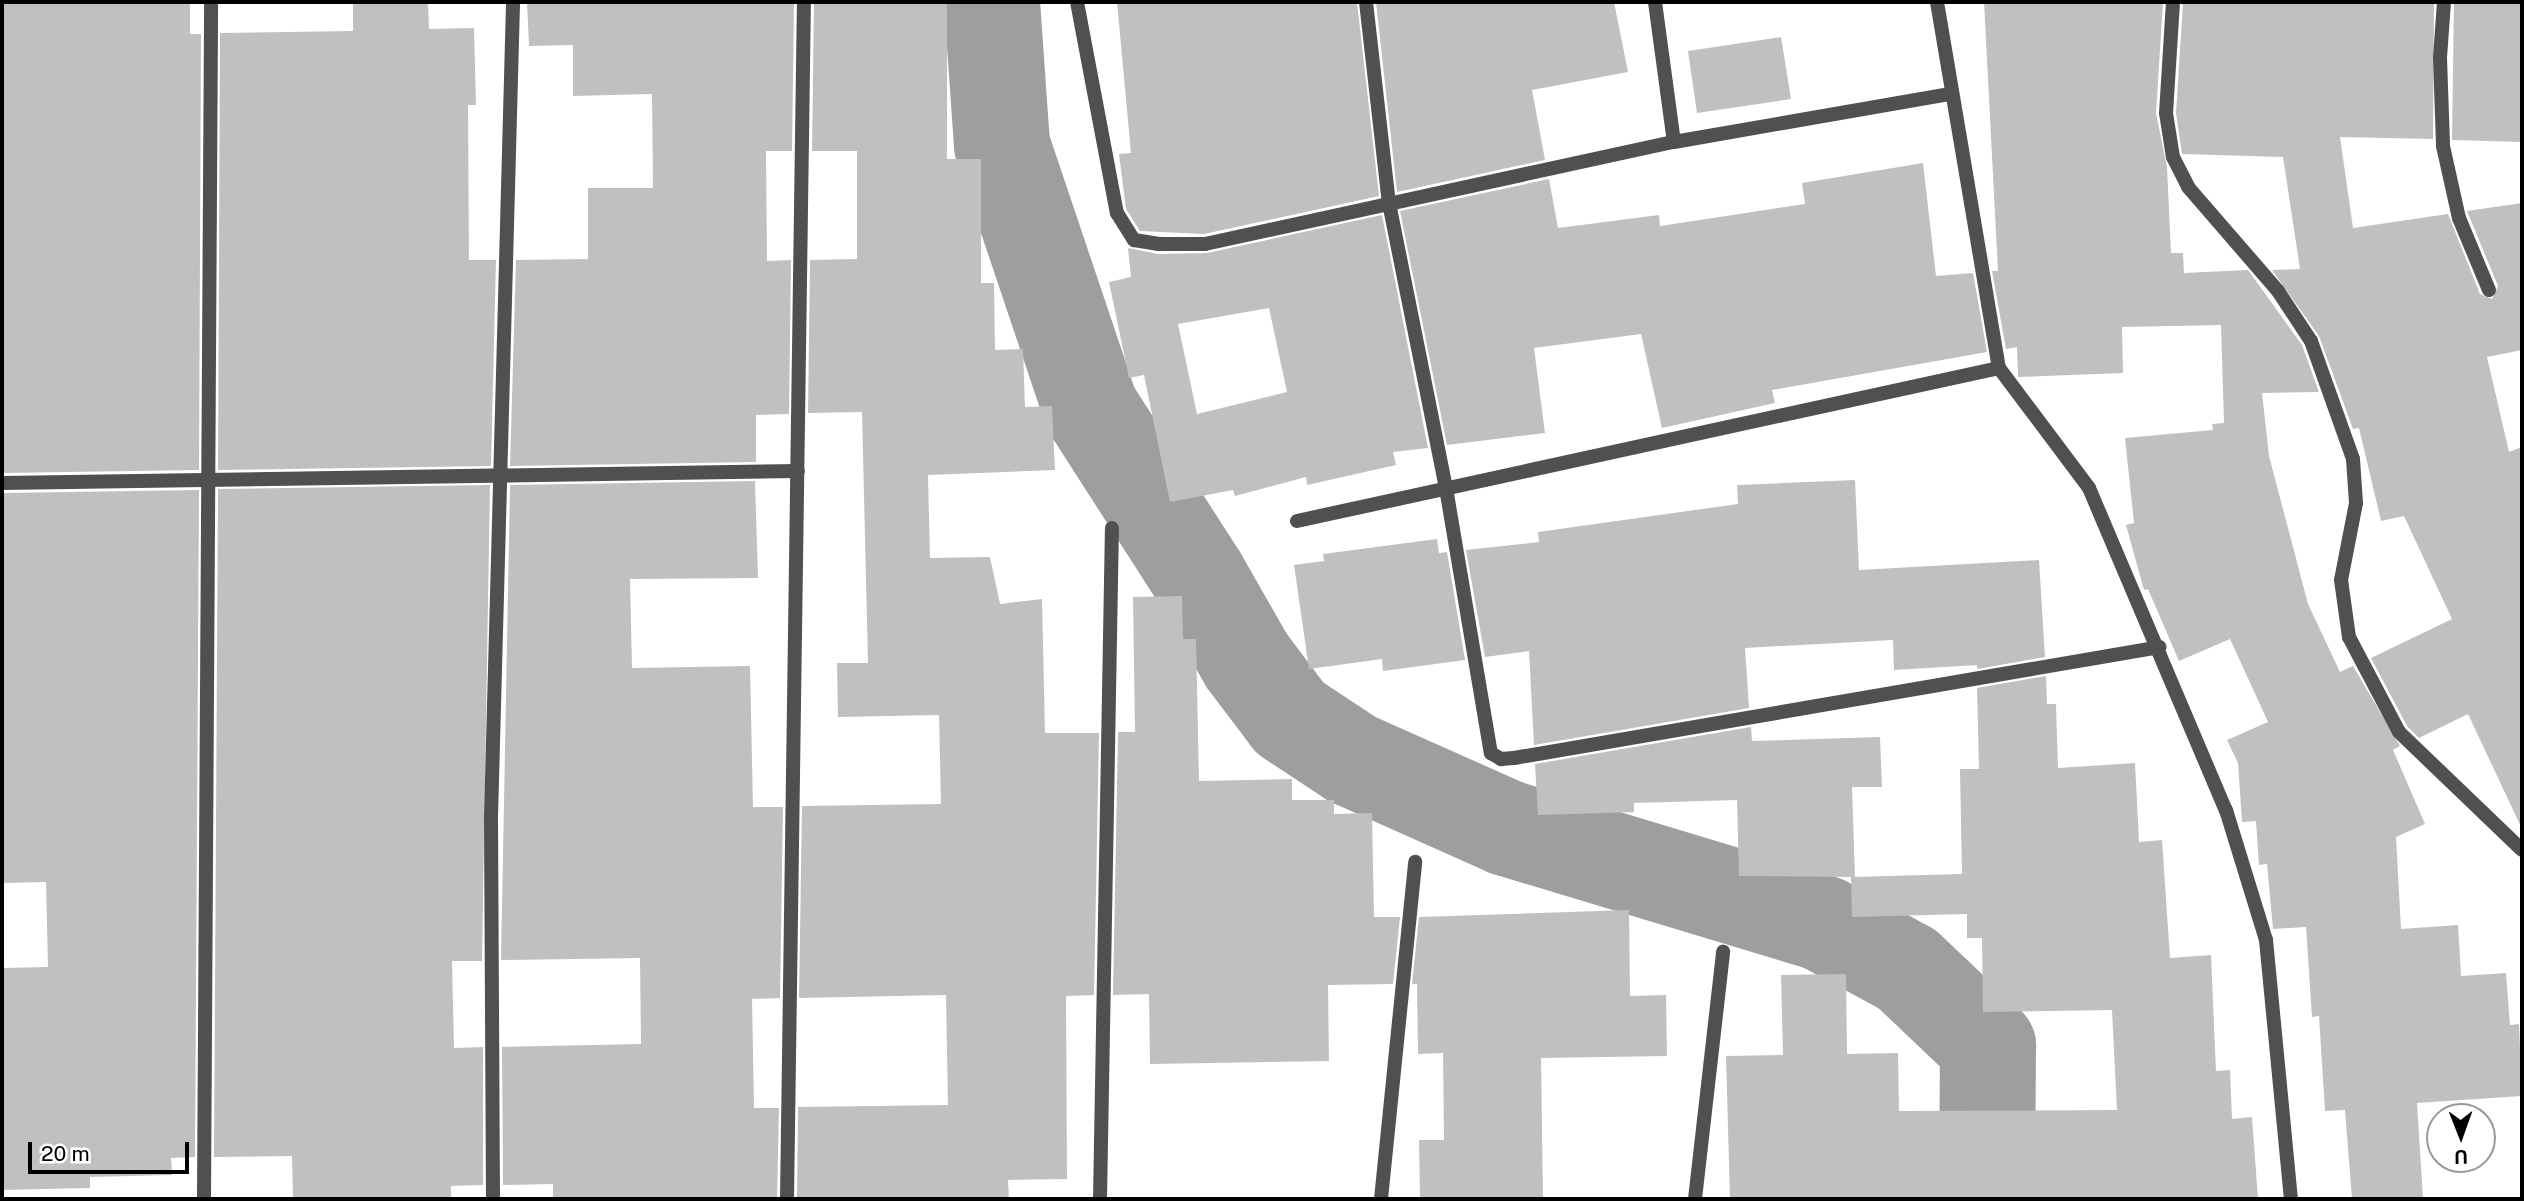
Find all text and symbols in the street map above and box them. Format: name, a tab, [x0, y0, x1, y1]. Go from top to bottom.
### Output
north arrow	[2426, 1103, 2496, 1173]
scale bar	[32, 1128, 192, 1172]
text: 20 m	[41, 1141, 90, 1166]
text: U	[2454, 1146, 2468, 1168]

